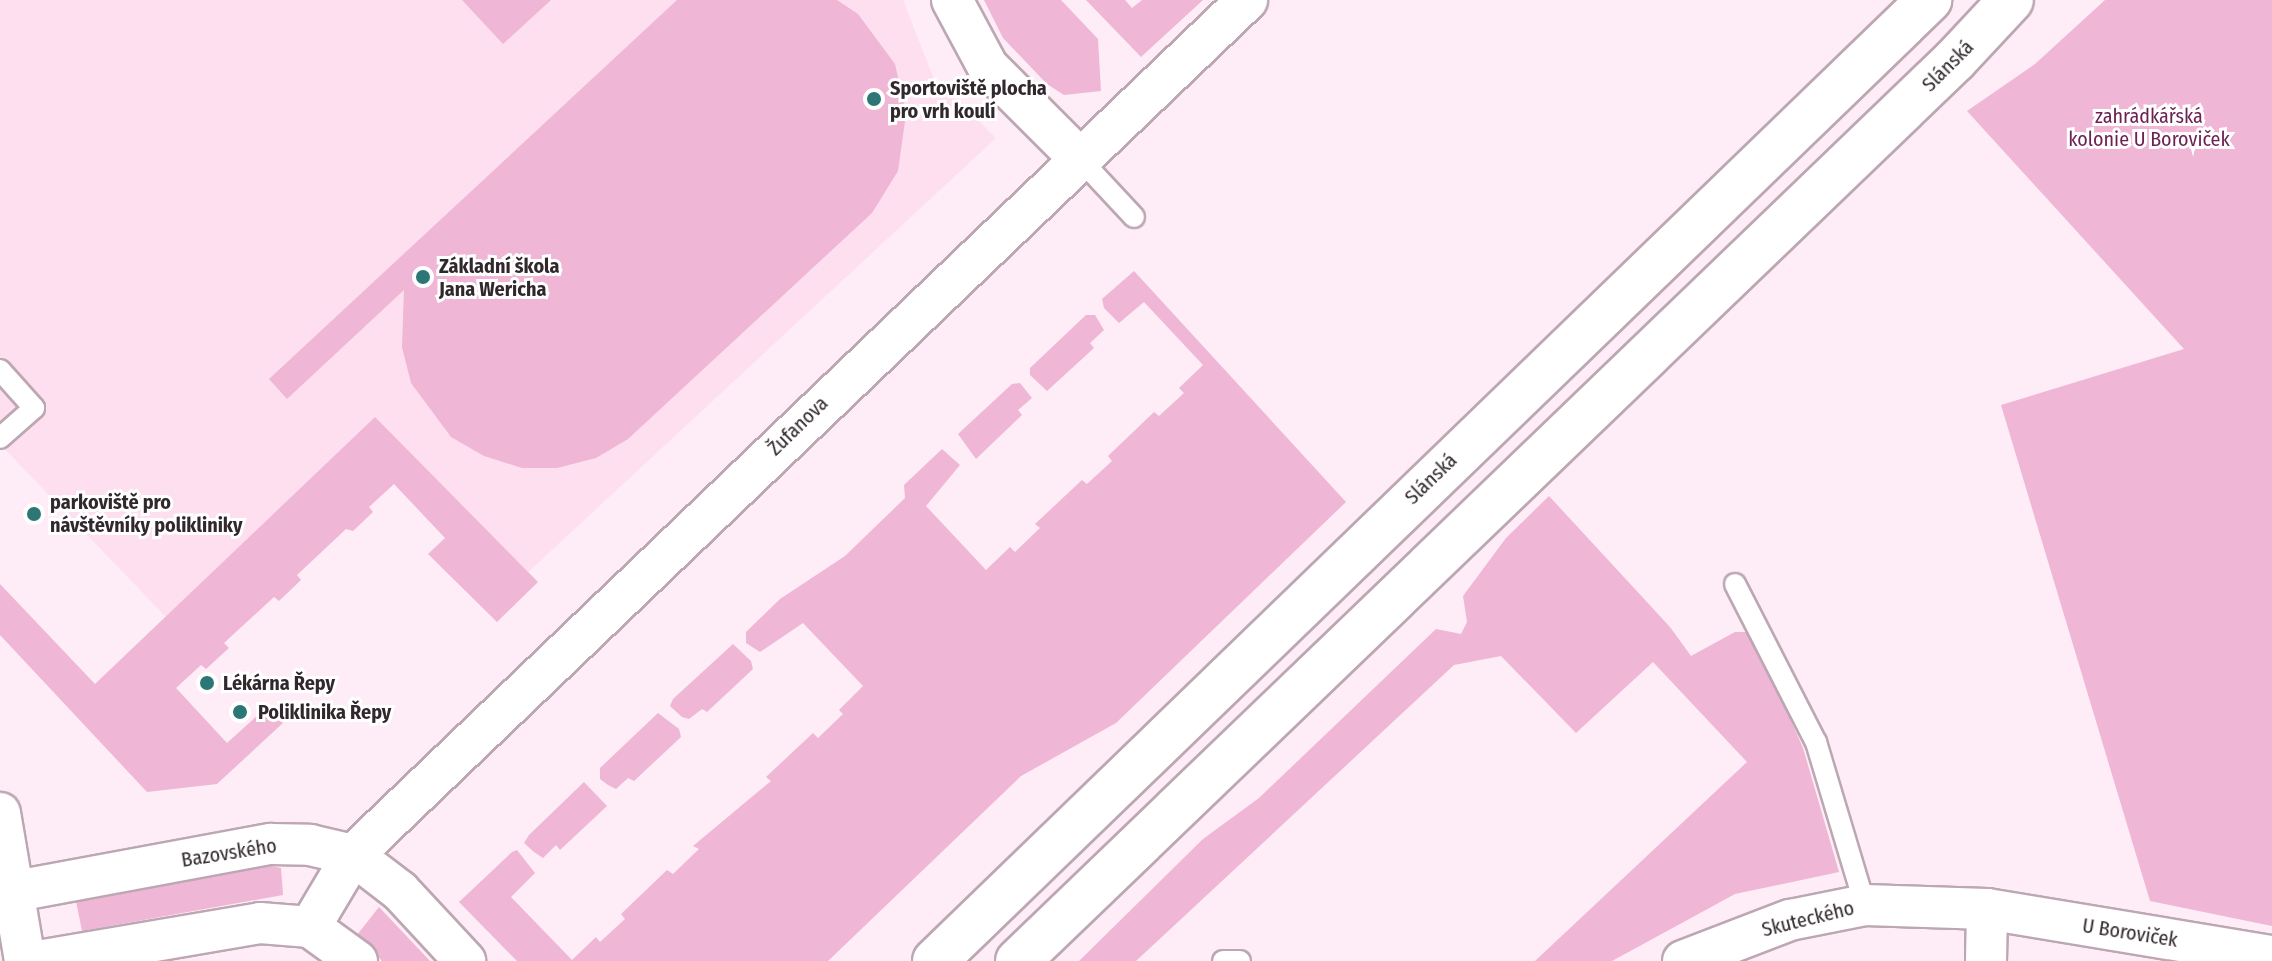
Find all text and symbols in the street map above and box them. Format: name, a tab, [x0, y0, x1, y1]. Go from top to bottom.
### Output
street label: Slánská	[1917, 35, 1979, 97]
place label: Sportoviště plocha pro vrh koulí	[890, 76, 1047, 123]
marker: Sportoviště plocha pro vrh koulí	[865, 90, 883, 108]
park label: zahrádkářská kolonie U Boroviček	[2068, 104, 2230, 151]
place label: Základní škola Jana Wericha	[439, 254, 559, 301]
marker: Základní škola Jana Wericha	[414, 268, 432, 286]
street label: Žufanova	[763, 392, 833, 460]
street label: Slánská	[1400, 449, 1462, 509]
place label: parkoviště pro návštěvníky polikliniky	[50, 490, 243, 537]
marker: parkoviště pro návštěvníky polikliniky	[25, 505, 43, 523]
place label: Lékárna Řepy	[223, 671, 335, 695]
marker: Lékárna Řepy	[198, 674, 216, 692]
place label: Poliklinika Řepy	[258, 700, 391, 724]
marker: Poliklinika Řepy	[229, 701, 251, 723]
street label: Bazovského	[180, 834, 278, 872]
street label: Skuteckého	[1759, 896, 1857, 942]
street label: U Boroviček	[2081, 914, 2179, 952]

